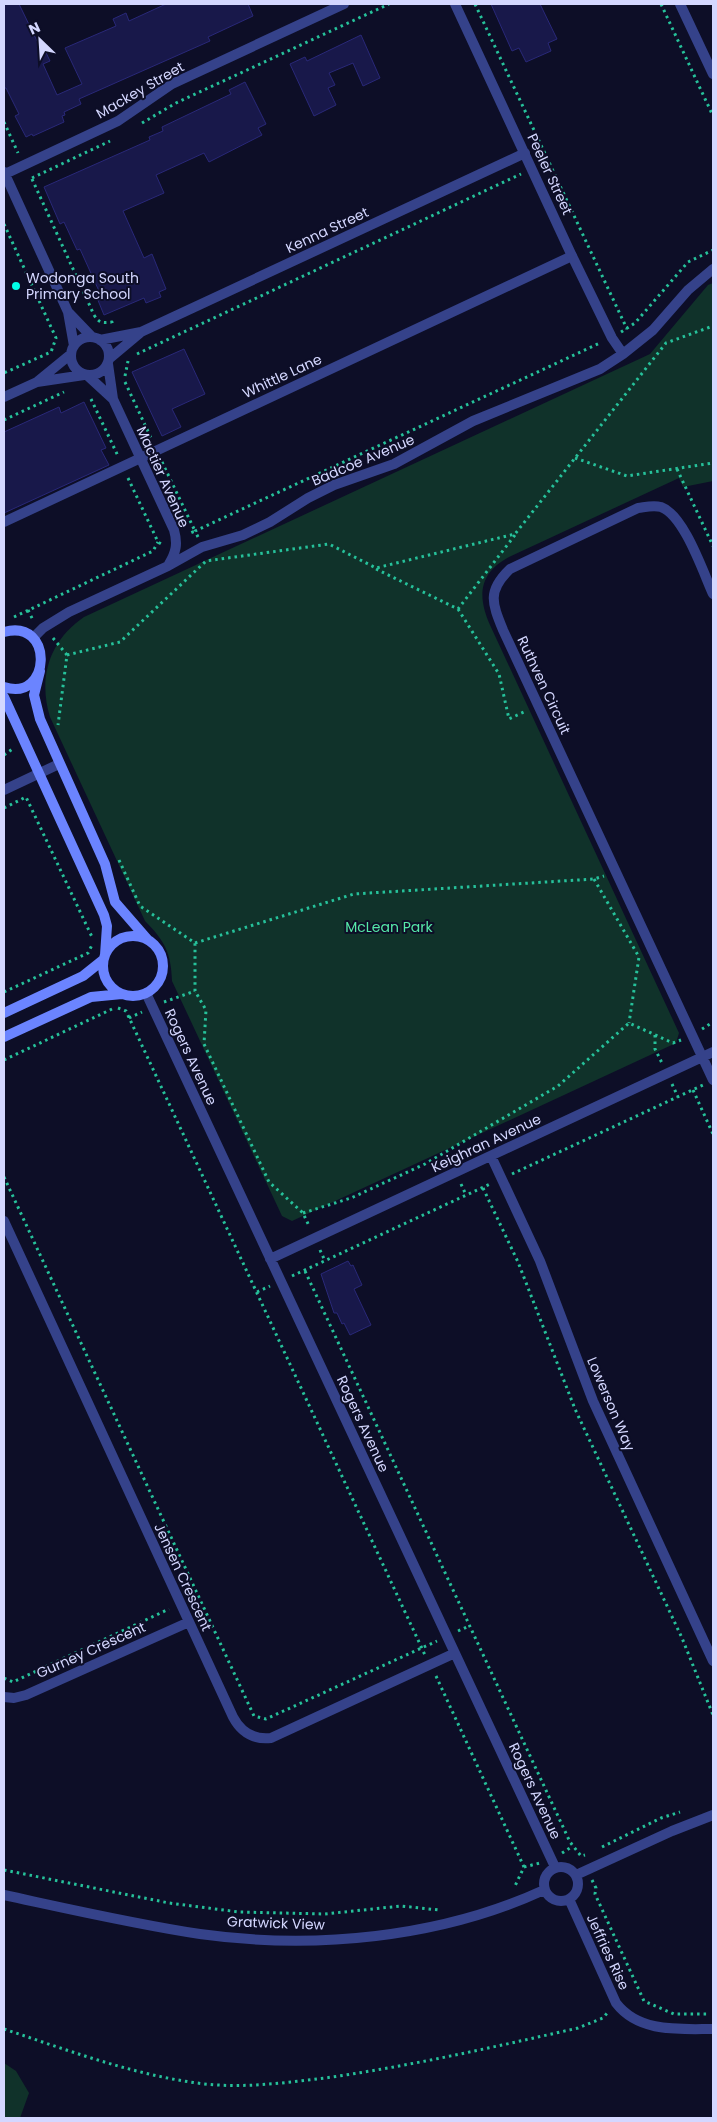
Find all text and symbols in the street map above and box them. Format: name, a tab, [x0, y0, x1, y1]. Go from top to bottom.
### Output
north arrow	[15, 15, 65, 65]
text: N	[26, 17, 44, 40]
street label: Mackey Street	[92, 57, 188, 123]
street label: Peeler Street	[522, 130, 578, 218]
street label: Kenna Street	[282, 202, 372, 258]
place label: Wodonga South Primary School	[26, 268, 139, 304]
marker: Wodonga South Primary School	[10, 280, 22, 292]
street label: Whittle Lane	[239, 349, 325, 403]
street label: Mactier Avenue	[132, 423, 194, 531]
street label: Badcoe Avenue	[308, 429, 418, 491]
street label: Ruthven Circuit	[512, 633, 576, 737]
park label: McLean Park	[345, 917, 434, 937]
street label: Rogers Avenue	[160, 1005, 222, 1109]
street label: Keighran Avenue	[428, 1109, 544, 1177]
street label: Lowerson Way	[582, 1354, 640, 1454]
street label: Rogers Avenue	[332, 1372, 394, 1476]
street label: Jensen Crescent	[149, 1520, 217, 1634]
street label: Gurney Crescent	[33, 1617, 149, 1683]
street label: Rogers Avenue	[504, 1739, 566, 1843]
street label: Gratwick View	[227, 1911, 326, 1935]
street label: Jeffries Rise	[582, 1911, 634, 1994]

